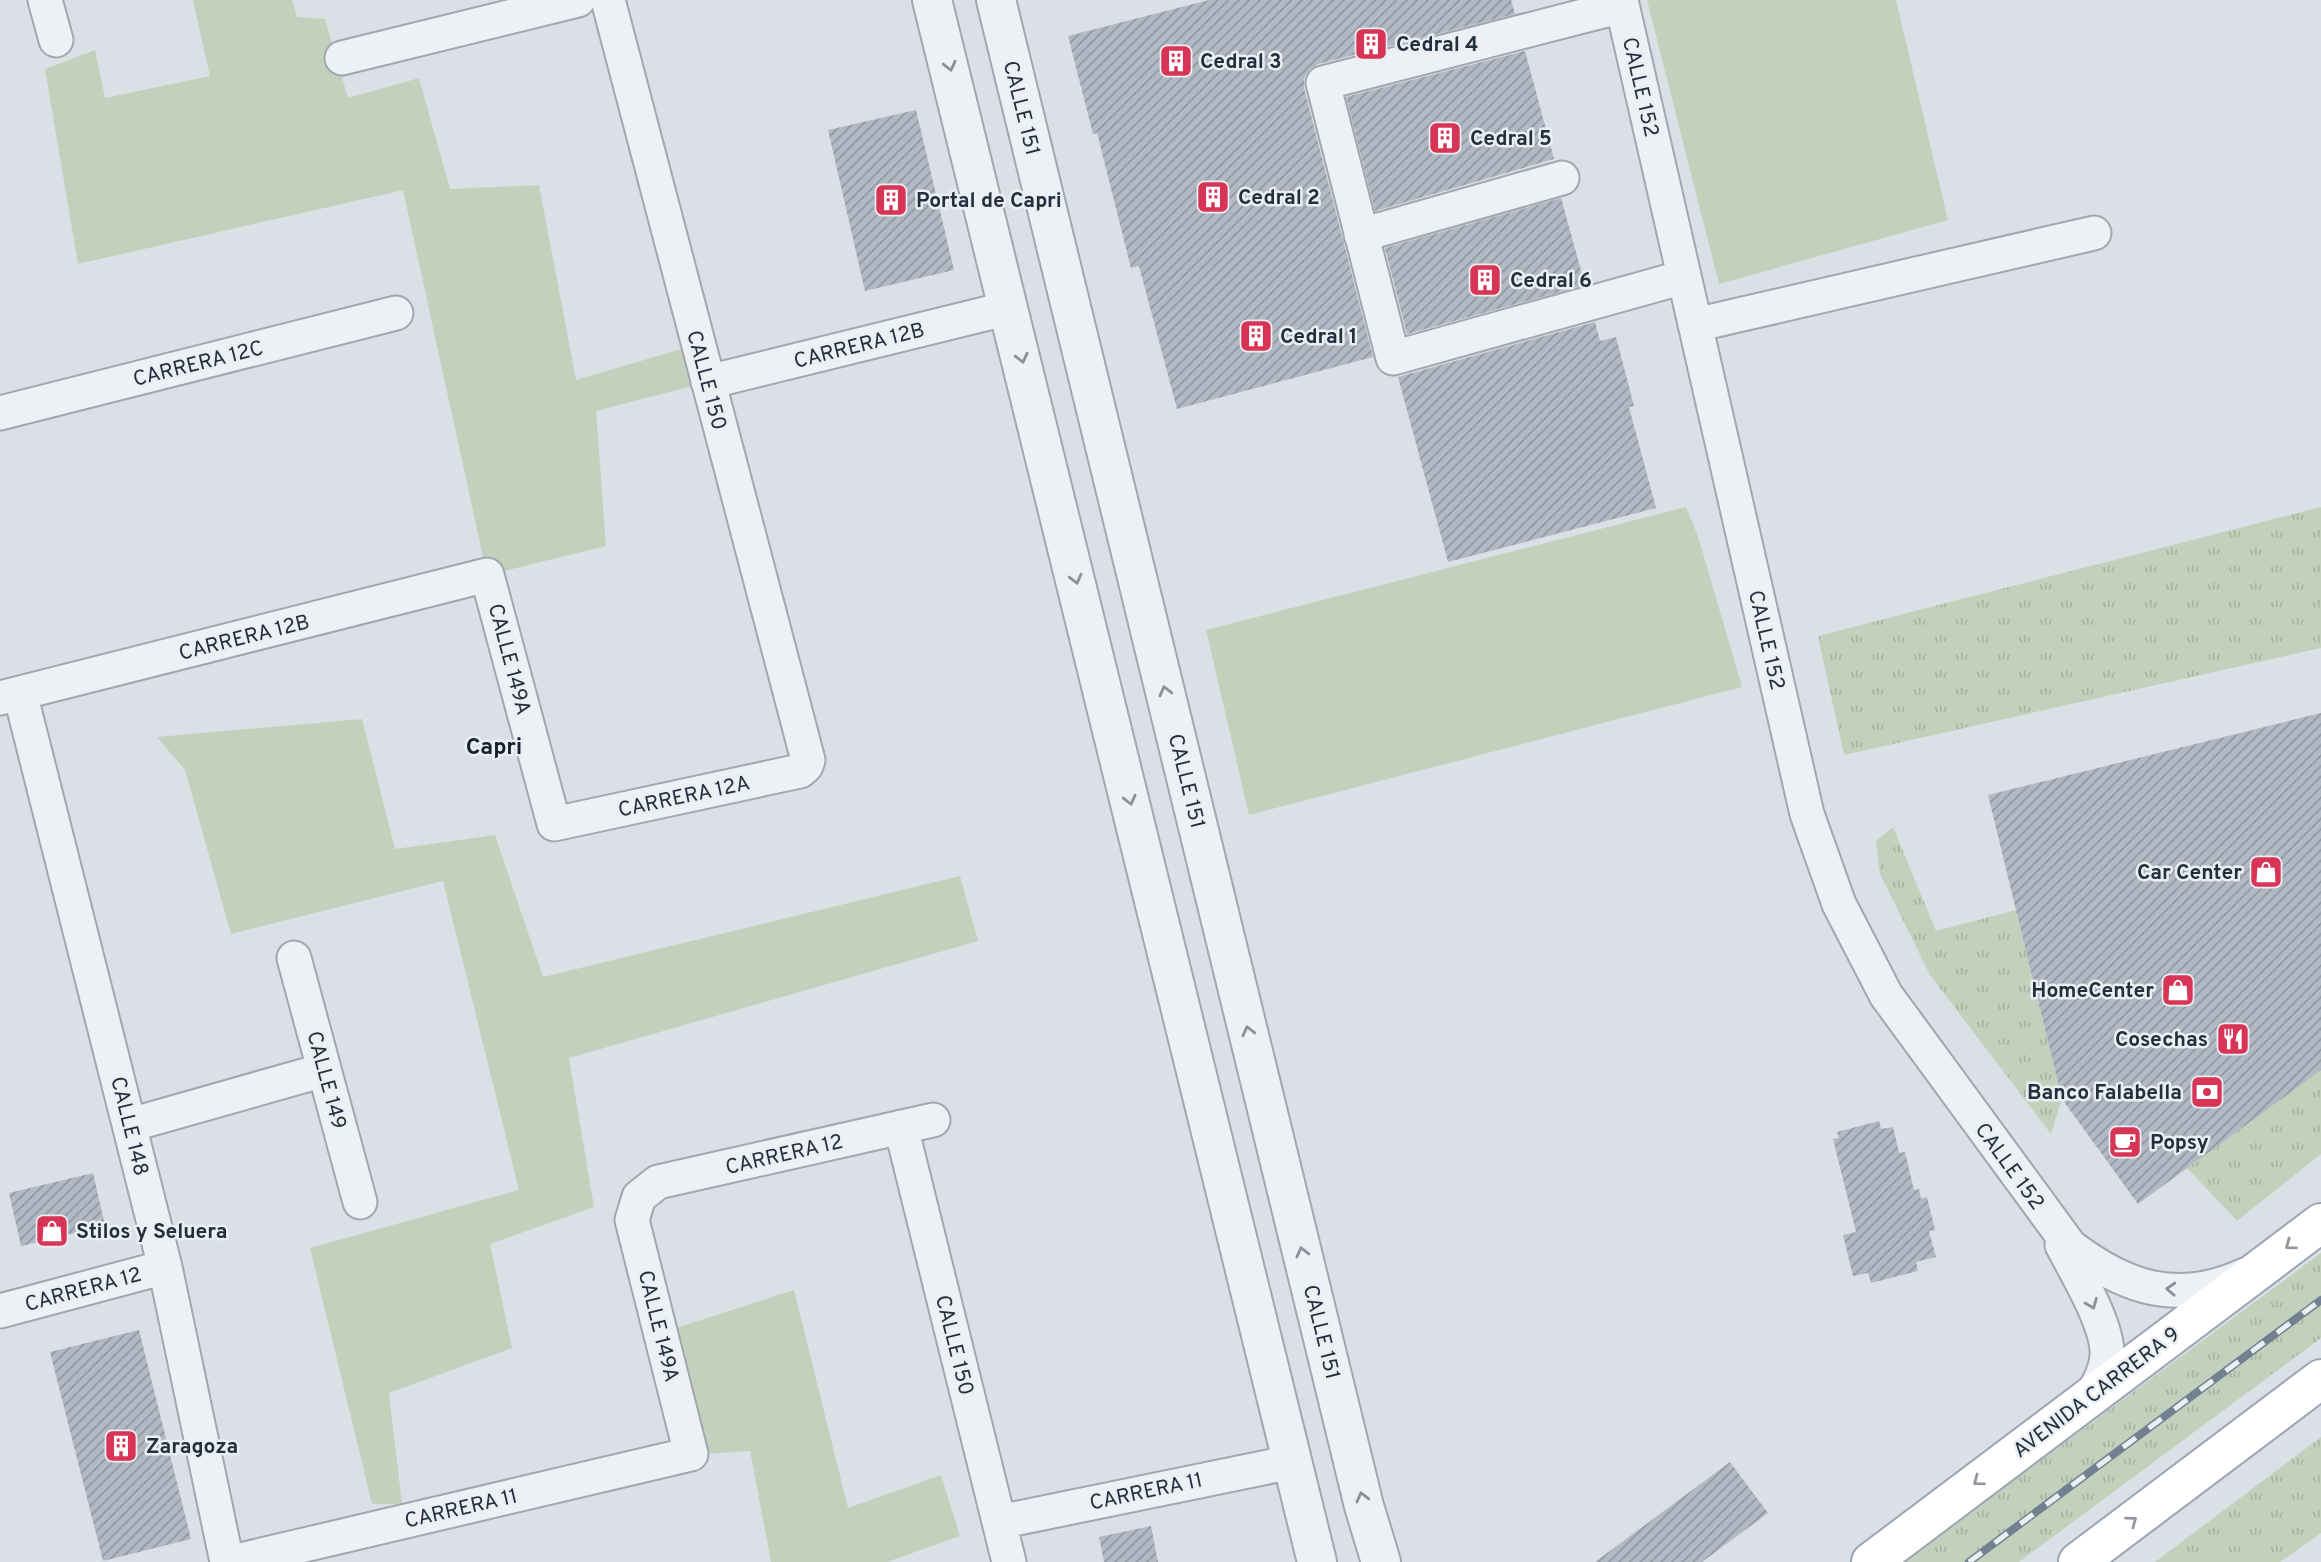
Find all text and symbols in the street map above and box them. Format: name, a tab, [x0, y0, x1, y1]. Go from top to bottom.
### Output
building icon: Cedral 4	[1352, 25, 1390, 63]
place label: Cedral 4	[1396, 32, 1479, 59]
street label: CALLE 152	[1615, 35, 1664, 140]
building icon: Cedral 3	[1157, 42, 1195, 80]
place label: Cedral 3	[1200, 49, 1282, 76]
street label: CALLE 151	[996, 58, 1045, 159]
one-way arrow	[942, 60, 956, 72]
building icon: Cedral 5	[1426, 119, 1464, 157]
place label: Cedral 5	[1470, 126, 1552, 153]
building icon: Cedral 2	[1194, 178, 1232, 216]
building icon: Portal de Capri	[872, 181, 910, 219]
place label: Cedral 2	[1238, 185, 1320, 212]
place label: Portal de Capri	[916, 188, 1062, 215]
building icon: Cedral 6	[1466, 261, 1504, 299]
place label: Cedral 6	[1510, 268, 1592, 295]
street label: CARRERA 12B	[791, 317, 927, 376]
building icon: Cedral 1	[1237, 317, 1275, 355]
place label: Cedral 1	[1280, 324, 1358, 351]
street label: CALLE 150	[679, 327, 732, 433]
street label: CARRERA 12C	[130, 335, 266, 394]
one-way arrow	[1014, 352, 1028, 364]
one-way arrow	[1068, 573, 1082, 585]
street label: CALLE 152	[1741, 588, 1790, 693]
street label: CALLE 149A	[481, 601, 536, 718]
street label: CARRERA 12B	[176, 609, 312, 668]
one-way arrow	[1159, 685, 1173, 697]
street label: CALLE 151	[1161, 731, 1210, 832]
district label: Capri	[466, 734, 522, 763]
street label: CARRERA 12A	[616, 770, 753, 825]
one-way arrow	[1122, 794, 1136, 806]
shop icon: Car Center	[2247, 853, 2285, 891]
place label: Car Center	[2137, 860, 2242, 887]
shop icon: HomeCenter	[2159, 971, 2197, 1009]
place label: HomeCenter	[2031, 978, 2154, 1005]
restaurant icon: Cosechas	[2214, 1020, 2252, 1058]
one-way arrow	[1242, 1025, 1256, 1037]
place label: Cosechas	[2115, 1027, 2208, 1054]
street label: CALLE 149	[299, 1028, 352, 1133]
bank icon: Banco Falabella	[2188, 1073, 2226, 1111]
street label: CALLE 148	[103, 1074, 154, 1179]
place label: Banco Falabella	[2027, 1080, 2182, 1107]
street label: CALLE 152	[1968, 1118, 2050, 1216]
cafe icon: Popsy	[2106, 1123, 2144, 1161]
street label: CARRERA 12	[723, 1129, 846, 1182]
place label: Popsy	[2150, 1130, 2209, 1157]
shop icon: Stilos y Seluera	[33, 1212, 71, 1250]
place label: Stilos y Seluera	[76, 1219, 228, 1246]
one-way arrow	[2285, 1237, 2298, 1250]
one-way arrow	[1296, 1246, 1310, 1258]
street label: CARRERA 12	[22, 1262, 145, 1319]
street label: CALLE 149A	[631, 1268, 684, 1385]
street label: CALLE 151	[1296, 1282, 1345, 1383]
one-way arrow	[2165, 1282, 2176, 1297]
street label: CALLE 150	[928, 1292, 979, 1398]
one-way arrow	[2083, 1298, 2097, 1310]
street label: AVENIDA CARRERA 9	[2008, 1322, 2186, 1465]
building icon: Zaragoza	[102, 1427, 140, 1465]
place label: Zaragoza	[146, 1434, 238, 1461]
street label: CARRERA 11	[1087, 1467, 1205, 1518]
one-way arrow	[1973, 1473, 1986, 1486]
street label: CARRERA 11	[402, 1483, 520, 1536]
one-way arrow	[1356, 1491, 1370, 1503]
one-way arrow	[2125, 1517, 2137, 1529]

